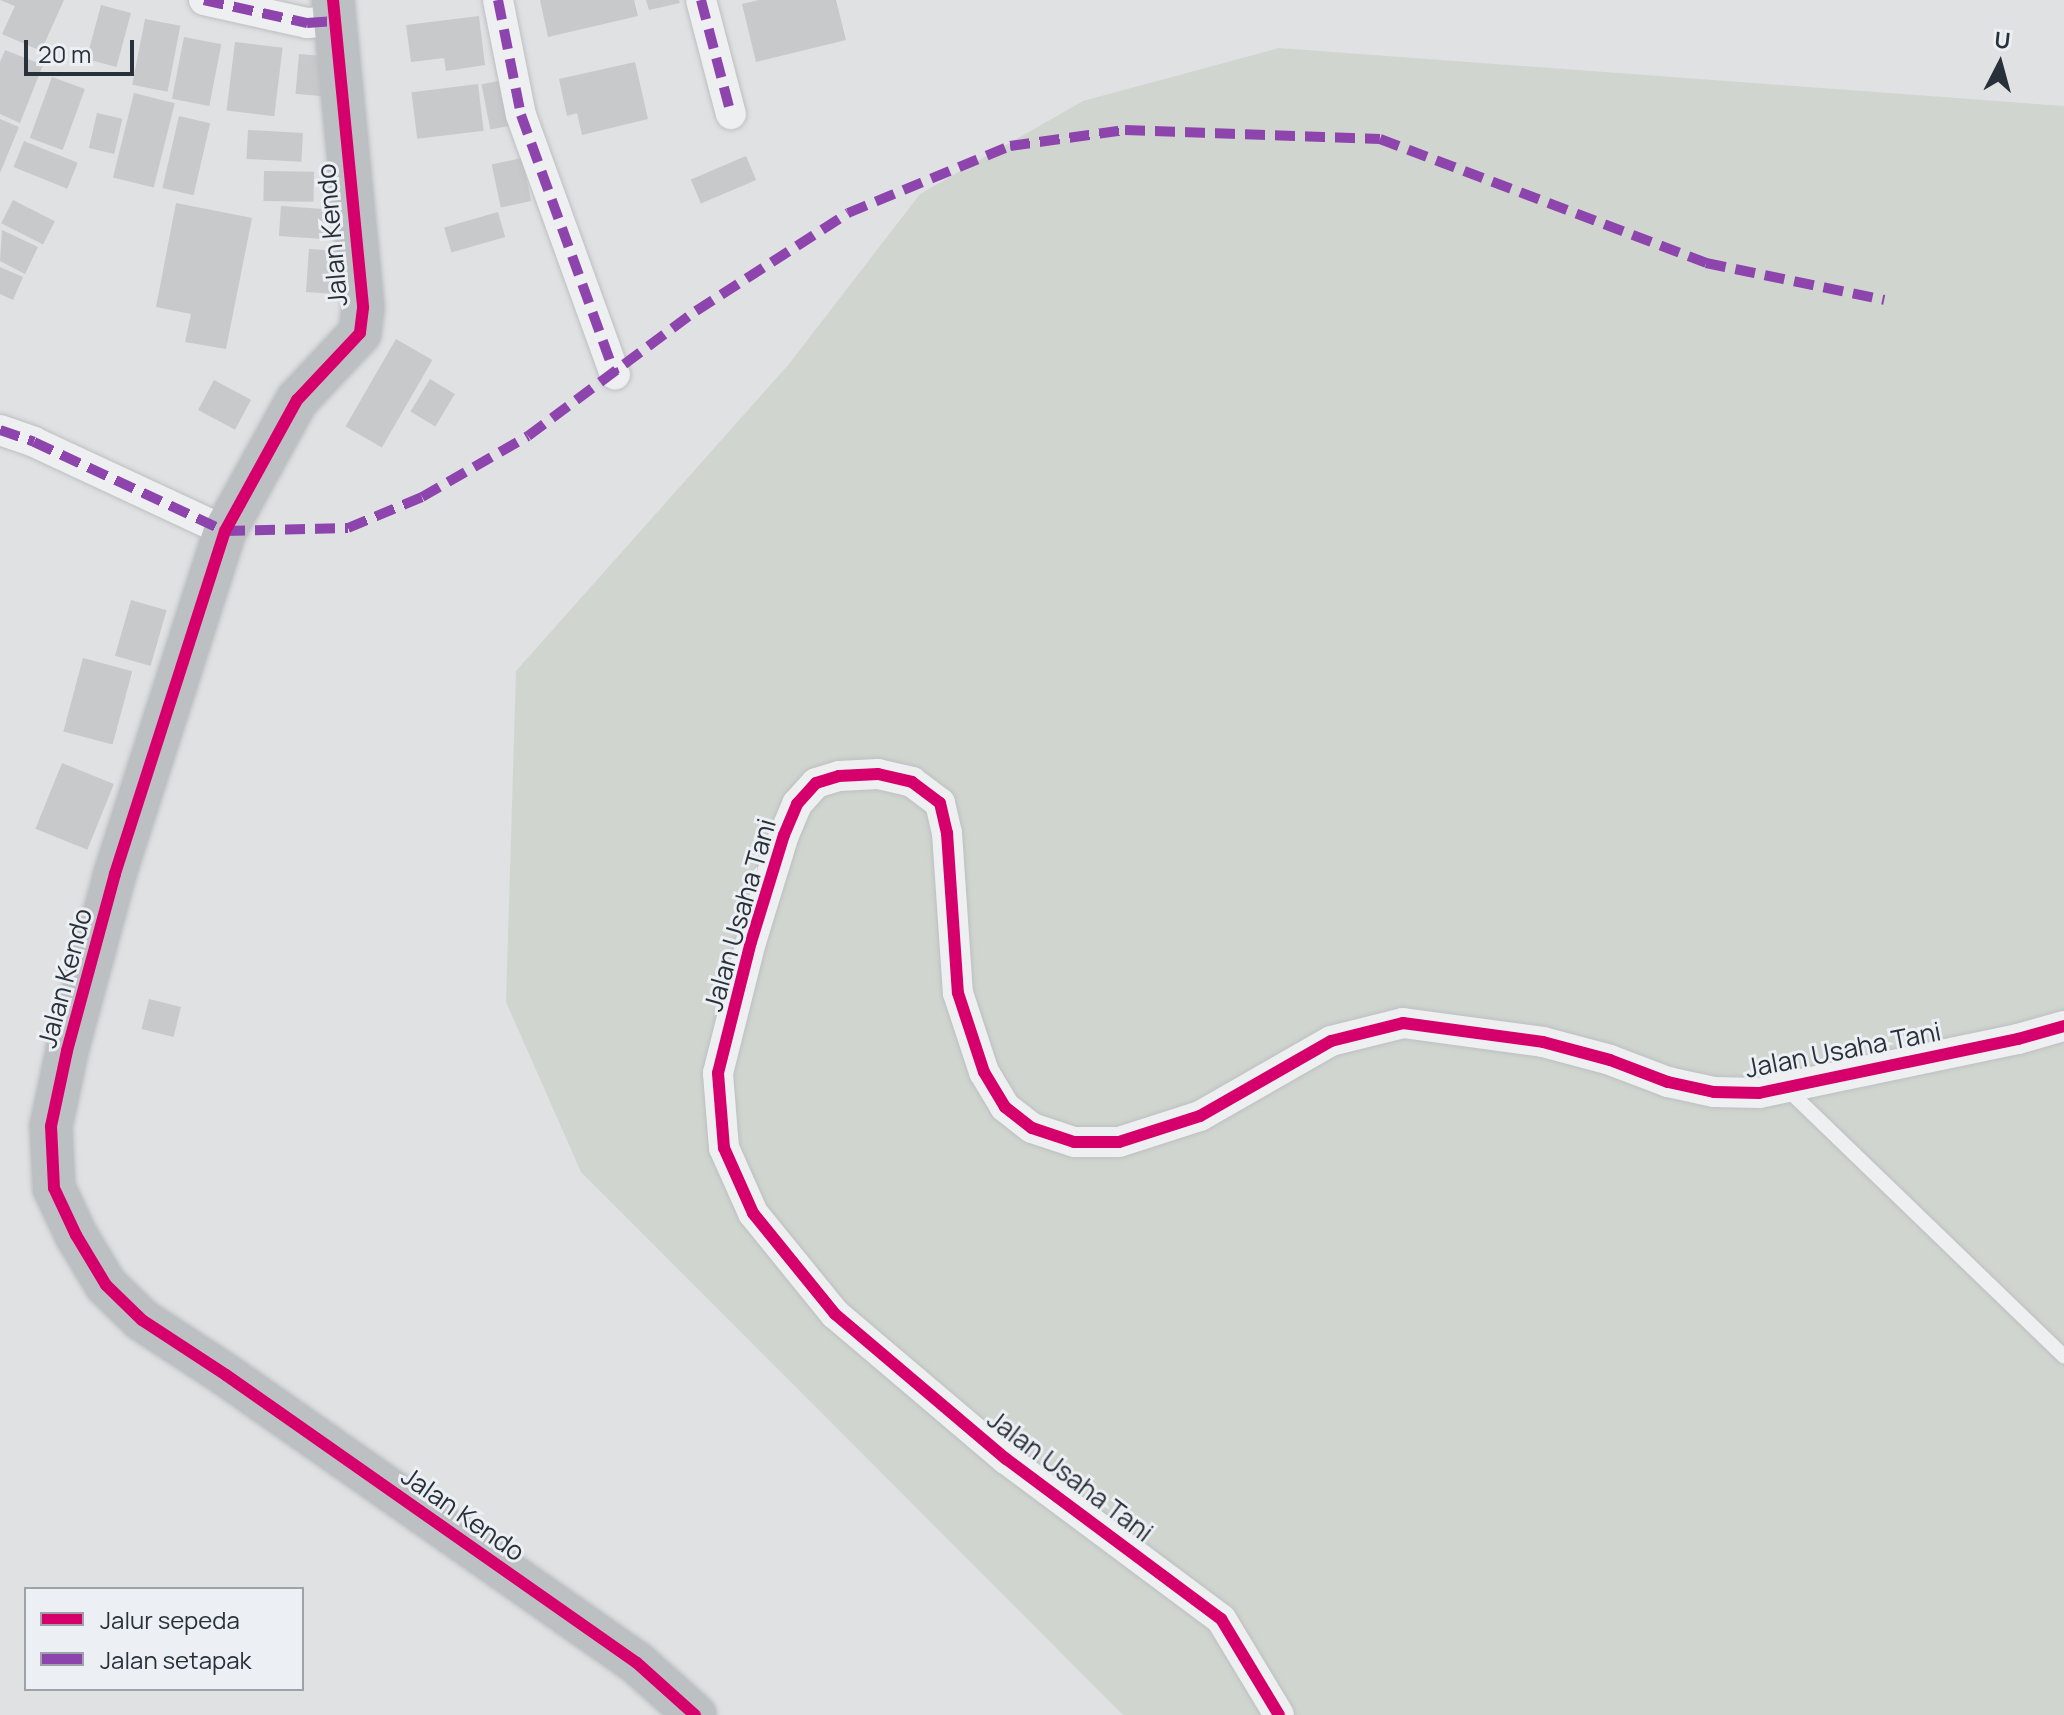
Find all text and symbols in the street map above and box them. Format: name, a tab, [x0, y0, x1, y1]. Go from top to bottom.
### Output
scale bar	[28, 24, 138, 74]
north arrow	[1960, 24, 2040, 104]
text: U	[1993, 24, 2012, 56]
text: 20 m	[38, 37, 91, 70]
street label: Jalan Kendo	[310, 162, 354, 308]
street label: Jalan Usaha Tani	[698, 815, 782, 1015]
street label: Jalan Kendo	[31, 905, 99, 1051]
street label: Jalan Usaha Tani	[1742, 1016, 1944, 1084]
street label: Jalan Usaha Tani	[981, 1404, 1159, 1548]
street label: Jalan Kendo	[395, 1460, 531, 1568]
legend	[24, 1587, 304, 1691]
text: Jalur sepeda	[100, 1603, 240, 1636]
text: Jalan setapak	[100, 1643, 251, 1676]

